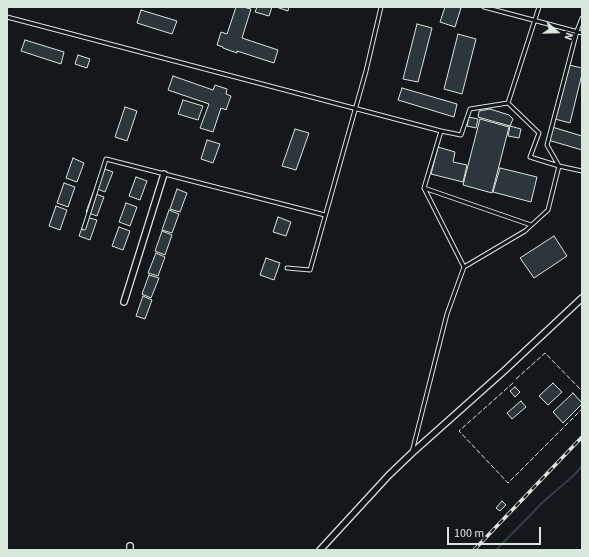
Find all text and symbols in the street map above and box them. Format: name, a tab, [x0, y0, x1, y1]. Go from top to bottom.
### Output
north arrow	[537, 12, 577, 52]
text: N	[560, 30, 577, 42]
scale bar	[449, 519, 543, 545]
text: 100 m	[454, 525, 484, 542]

